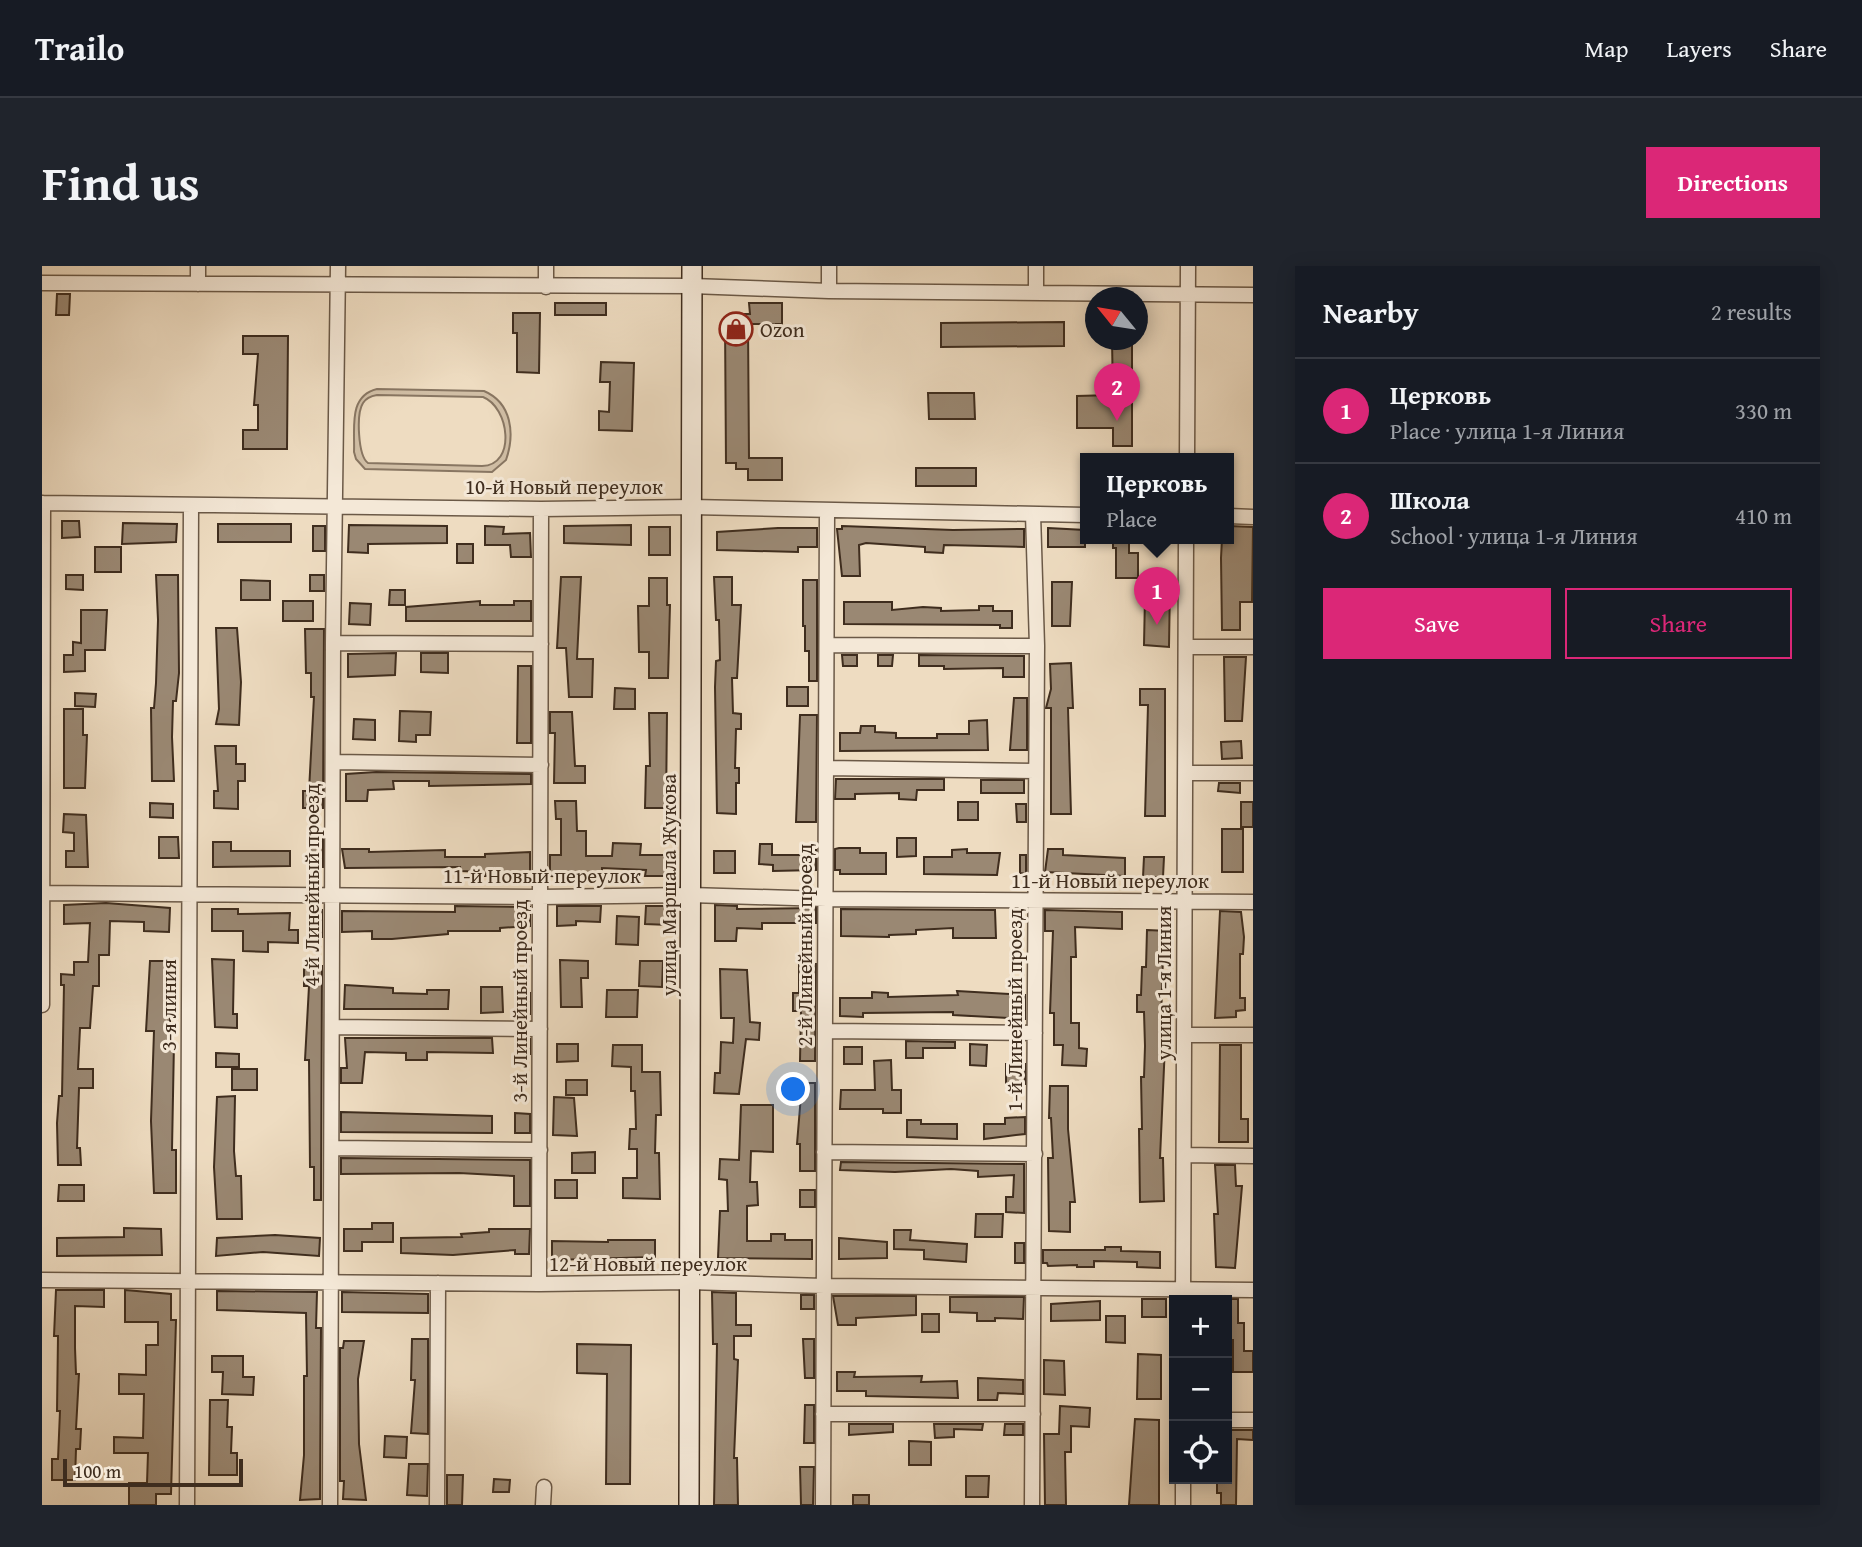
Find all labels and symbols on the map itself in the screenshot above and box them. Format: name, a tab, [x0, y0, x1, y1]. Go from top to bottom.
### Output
north arrow	[1085, 287, 1148, 350]
shop icon: Ozon	[717, 310, 755, 348]
place label: Ozon	[760, 314, 805, 345]
pin: 2	[1094, 363, 1140, 421]
street label: 10-й Новый переулок	[465, 471, 663, 502]
pin: 1	[1134, 567, 1180, 625]
street label: улица Маршала Жукова	[653, 774, 684, 997]
street label: 4-й Линейный проезд	[296, 783, 327, 987]
street label: 2-й Линейный проезд	[789, 843, 820, 1047]
street label: 11-й Новый переулок	[443, 860, 641, 891]
street label: 11-й Новый переулок	[1011, 865, 1209, 896]
street label: 3-й Линейный проезд	[504, 899, 535, 1103]
street label: улица 1-я Линия	[1148, 905, 1179, 1062]
street label: 1-й Линейный проезд	[999, 908, 1030, 1112]
street label: 3-я линия	[153, 959, 184, 1051]
your location	[776, 1072, 810, 1106]
street label: 12-й Новый переулок	[549, 1248, 747, 1279]
scale bar	[63, 1456, 243, 1488]

